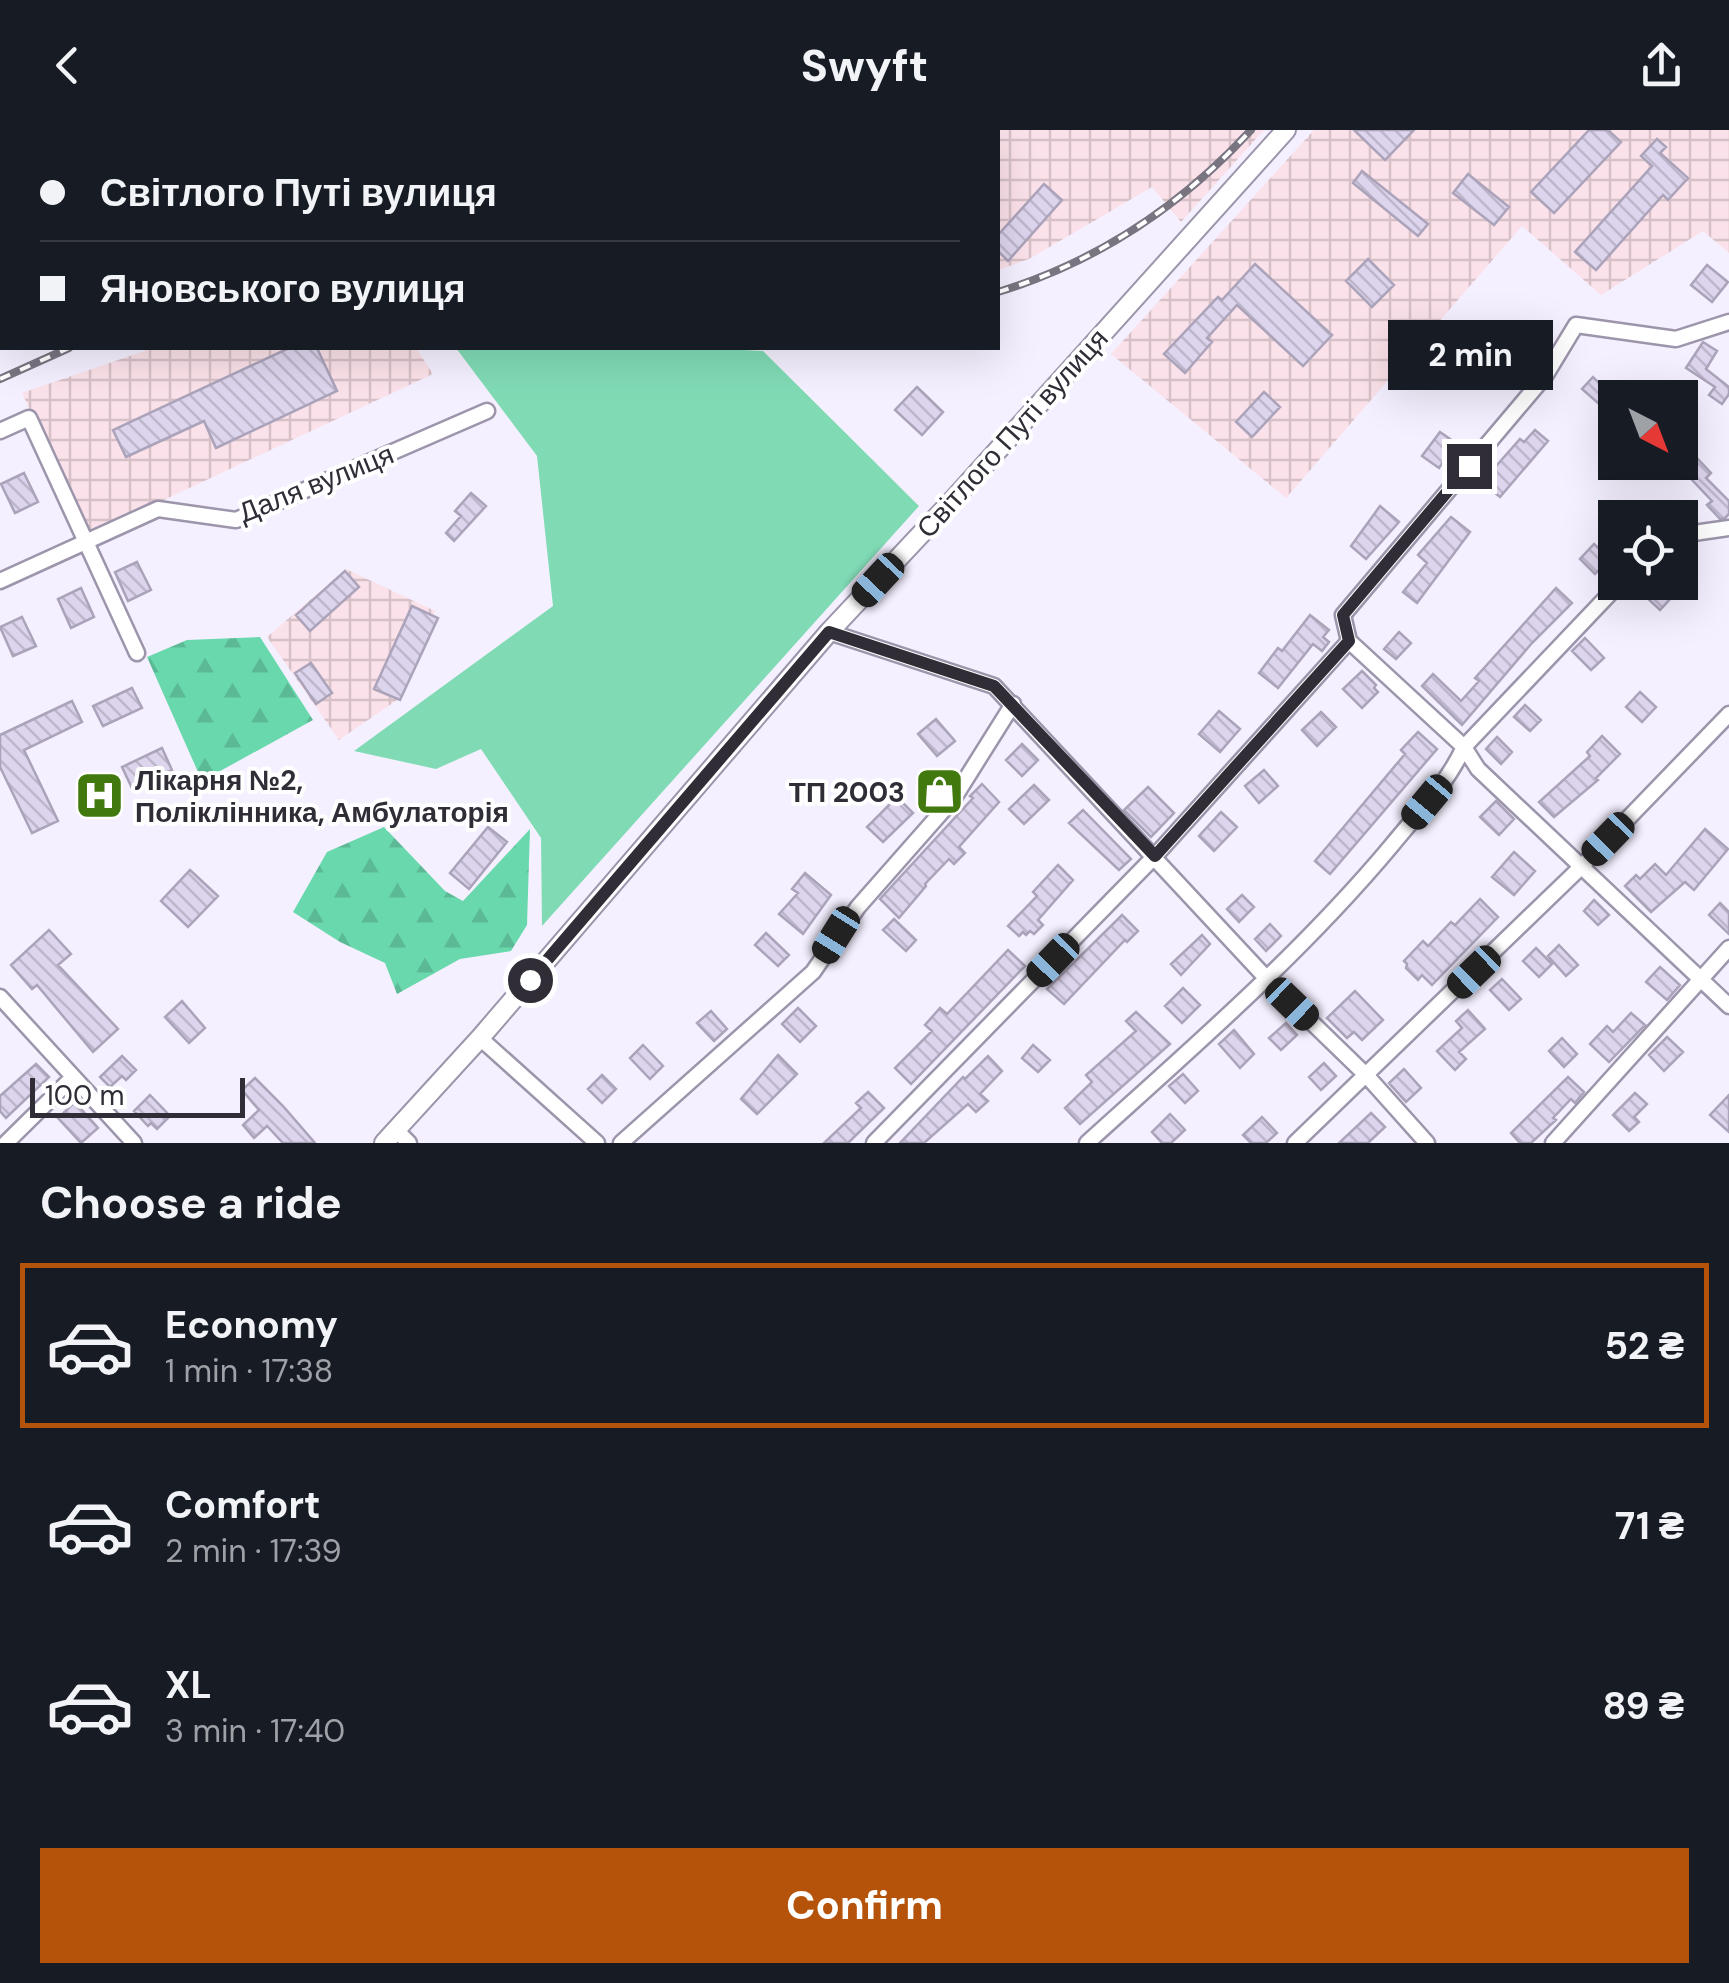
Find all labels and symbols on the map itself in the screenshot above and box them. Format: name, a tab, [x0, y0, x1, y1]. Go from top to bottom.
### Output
street label: Світлого Путі вулиця	[908, 321, 1116, 546]
callout: 2 min	[1386, 321, 1552, 391]
north arrow	[1598, 380, 1698, 480]
street label: Даля вулиця	[233, 436, 399, 531]
route end	[1447, 444, 1492, 489]
car	[847, 548, 909, 612]
place label: Лікарня №2, Поліклінника, Амбулаторія	[135, 762, 509, 831]
shop icon: ТП 2003	[914, 766, 966, 818]
car	[1396, 769, 1458, 835]
hospital icon: Лікарня №2, Поліклінника, Амбулаторія	[74, 770, 126, 822]
place label: ТП 2003	[789, 774, 905, 811]
car	[1576, 807, 1640, 871]
car	[807, 902, 865, 968]
car	[1021, 928, 1085, 992]
car	[1442, 940, 1506, 1004]
route start	[508, 958, 553, 1003]
car	[1260, 972, 1324, 1036]
scale bar	[30, 1073, 245, 1118]

